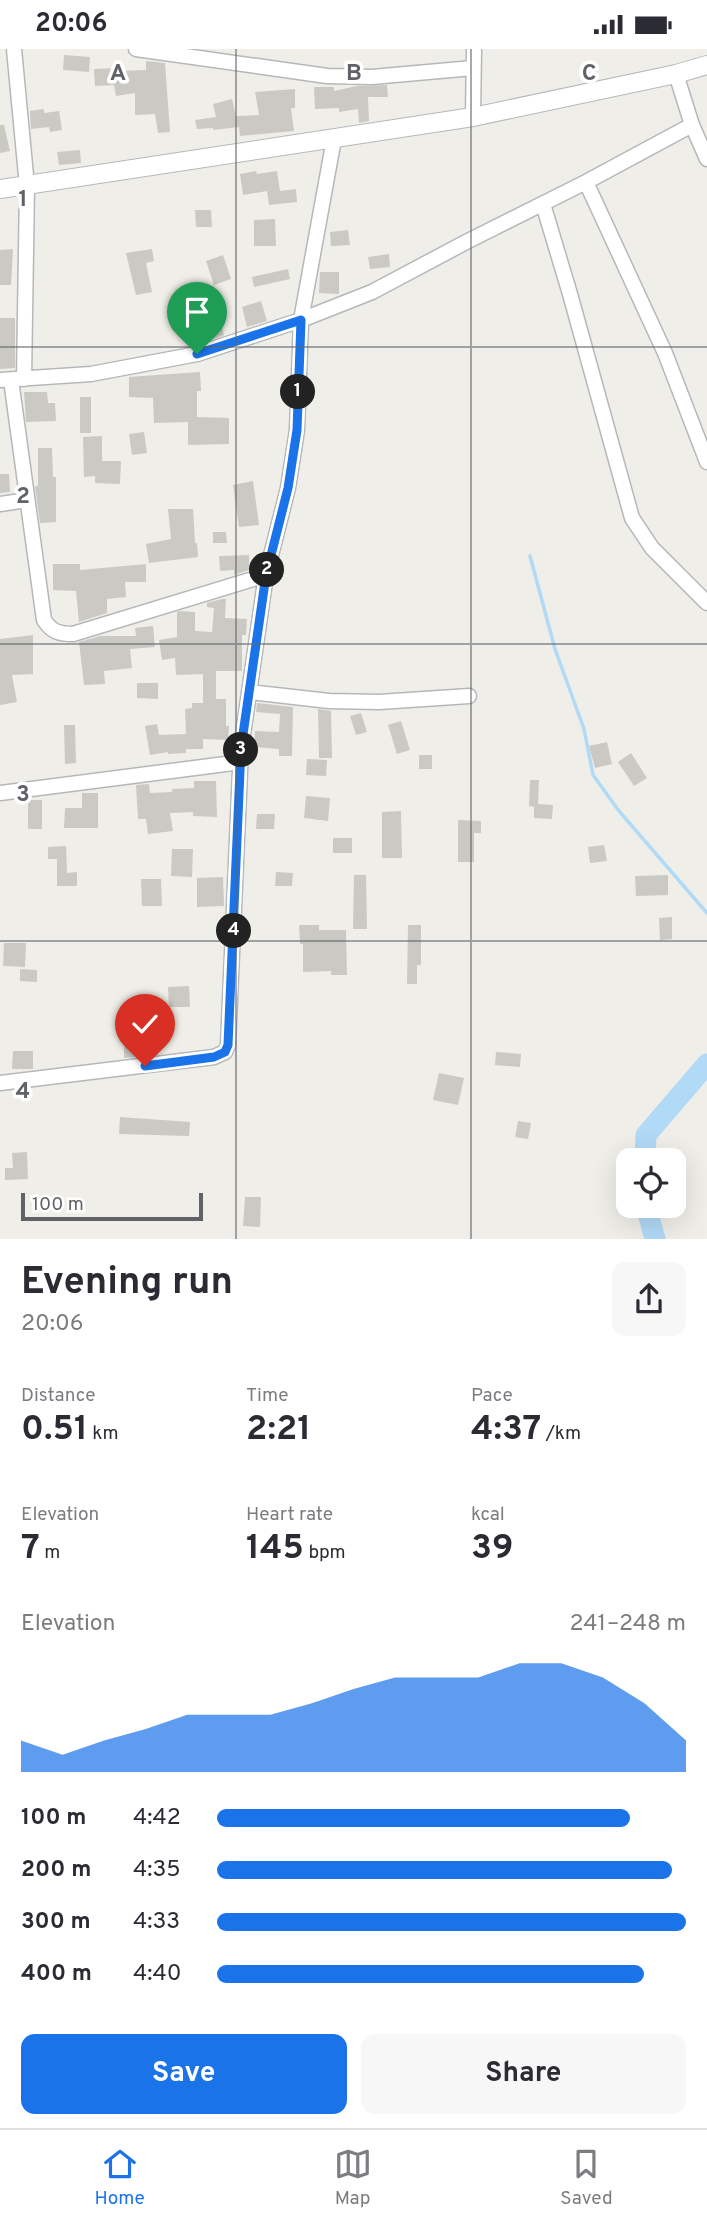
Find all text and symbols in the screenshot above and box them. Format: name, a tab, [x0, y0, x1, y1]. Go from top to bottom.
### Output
text: 20:06	[35, 8, 107, 41]
text: A	[110, 60, 126, 89]
text: B	[346, 60, 362, 89]
text: C	[582, 60, 596, 89]
text: 1	[18, 186, 28, 215]
pin	[167, 282, 227, 354]
icon: arrive	[178, 293, 216, 331]
pin: 1	[280, 375, 316, 409]
text: 1	[294, 379, 301, 403]
text: 2	[16, 483, 30, 512]
pin: 2	[250, 553, 284, 587]
text: 2	[261, 557, 272, 581]
pin: 3	[224, 733, 258, 767]
text: 3	[235, 737, 246, 761]
text: 3	[16, 781, 30, 810]
pin: 4	[216, 913, 252, 949]
text: 4	[227, 918, 240, 942]
pin	[115, 994, 175, 1066]
icon: check	[126, 1005, 164, 1043]
text: 4	[16, 1078, 30, 1107]
map controls	[616, 1148, 686, 1218]
button: locate	[616, 1148, 686, 1218]
scale bar	[21, 1190, 203, 1222]
text: 100 m	[32, 1193, 84, 1217]
text: Evening run	[21, 1259, 233, 1308]
button: share	[612, 1262, 686, 1336]
text: 20:06	[21, 1310, 84, 1339]
text: Distance	[21, 1384, 96, 1408]
text: Time	[246, 1384, 289, 1408]
text: Pace	[471, 1384, 513, 1408]
text: 0.51	[21, 1408, 88, 1452]
text: 2:21	[246, 1408, 311, 1452]
text: 4:37	[471, 1408, 541, 1452]
text: km	[88, 1422, 119, 1446]
text: /km	[541, 1422, 581, 1446]
text: Elevation	[21, 1503, 99, 1527]
text: Heart rate	[246, 1503, 333, 1527]
text: kcal	[471, 1503, 505, 1527]
text: 7	[21, 1527, 40, 1571]
text: 145	[246, 1527, 304, 1571]
text: 39	[471, 1527, 513, 1571]
text: m	[40, 1541, 60, 1565]
text: bpm	[304, 1541, 346, 1565]
text: Elevation	[21, 1610, 116, 1639]
text: 241–248 m	[569, 1610, 686, 1639]
text: 100 m	[21, 1804, 86, 1833]
text: 4:42	[133, 1804, 181, 1833]
text: 200 m	[21, 1856, 91, 1885]
text: 4:35	[133, 1856, 181, 1885]
text: 300 m	[21, 1908, 91, 1937]
text: 4:33	[133, 1908, 180, 1937]
text: 400 m	[21, 1960, 92, 1989]
text: 4:40	[133, 1960, 182, 1989]
button: Save	[21, 2034, 347, 2114]
button: Share	[361, 2034, 686, 2114]
tab: Home	[94, 2145, 145, 2211]
tab: Map	[334, 2145, 372, 2211]
tab: Saved	[560, 2145, 613, 2211]

